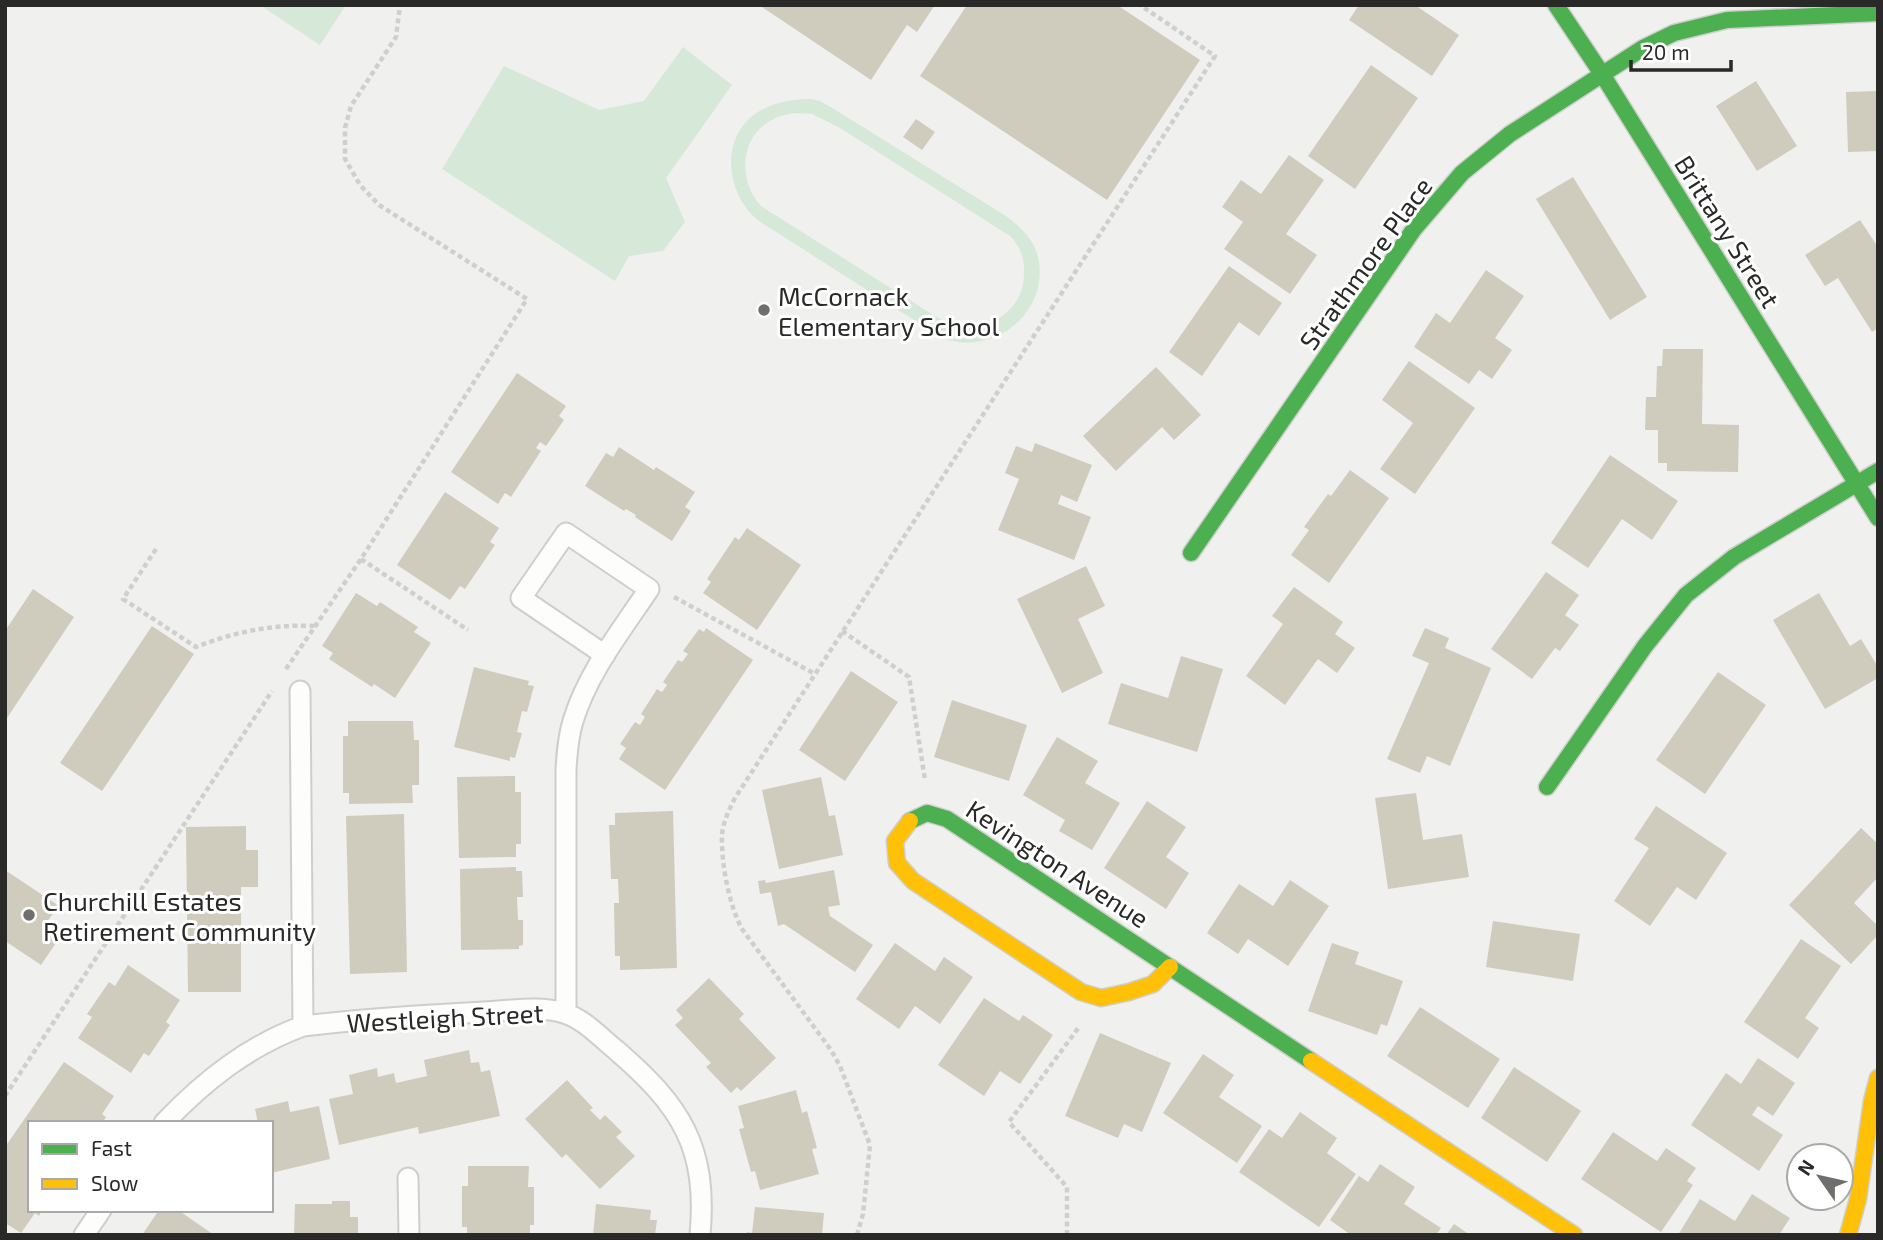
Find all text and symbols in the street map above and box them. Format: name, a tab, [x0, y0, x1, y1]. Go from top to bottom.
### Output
scale bar	[1631, 28, 1731, 72]
text: 20 m	[1642, 39, 1690, 64]
street label: Brittany Street	[1669, 149, 1787, 313]
street label: Strathmore Place	[1292, 171, 1438, 355]
place label: McCornack Elementary School	[778, 280, 1000, 341]
marker: McCornack Elementary School	[756, 302, 772, 318]
street label: Kevington Avenue	[961, 793, 1155, 933]
place label: Churchill Estates Retirement Community	[43, 885, 316, 946]
marker: Churchill Estates Retirement Community	[21, 907, 37, 923]
street label: Westleigh Street	[346, 996, 544, 1038]
legend	[28, 1121, 273, 1212]
text: Fast	[91, 1135, 132, 1160]
north arrow	[1785, 1142, 1855, 1212]
text: N	[1792, 1155, 1819, 1179]
text: Slow	[91, 1170, 138, 1195]

